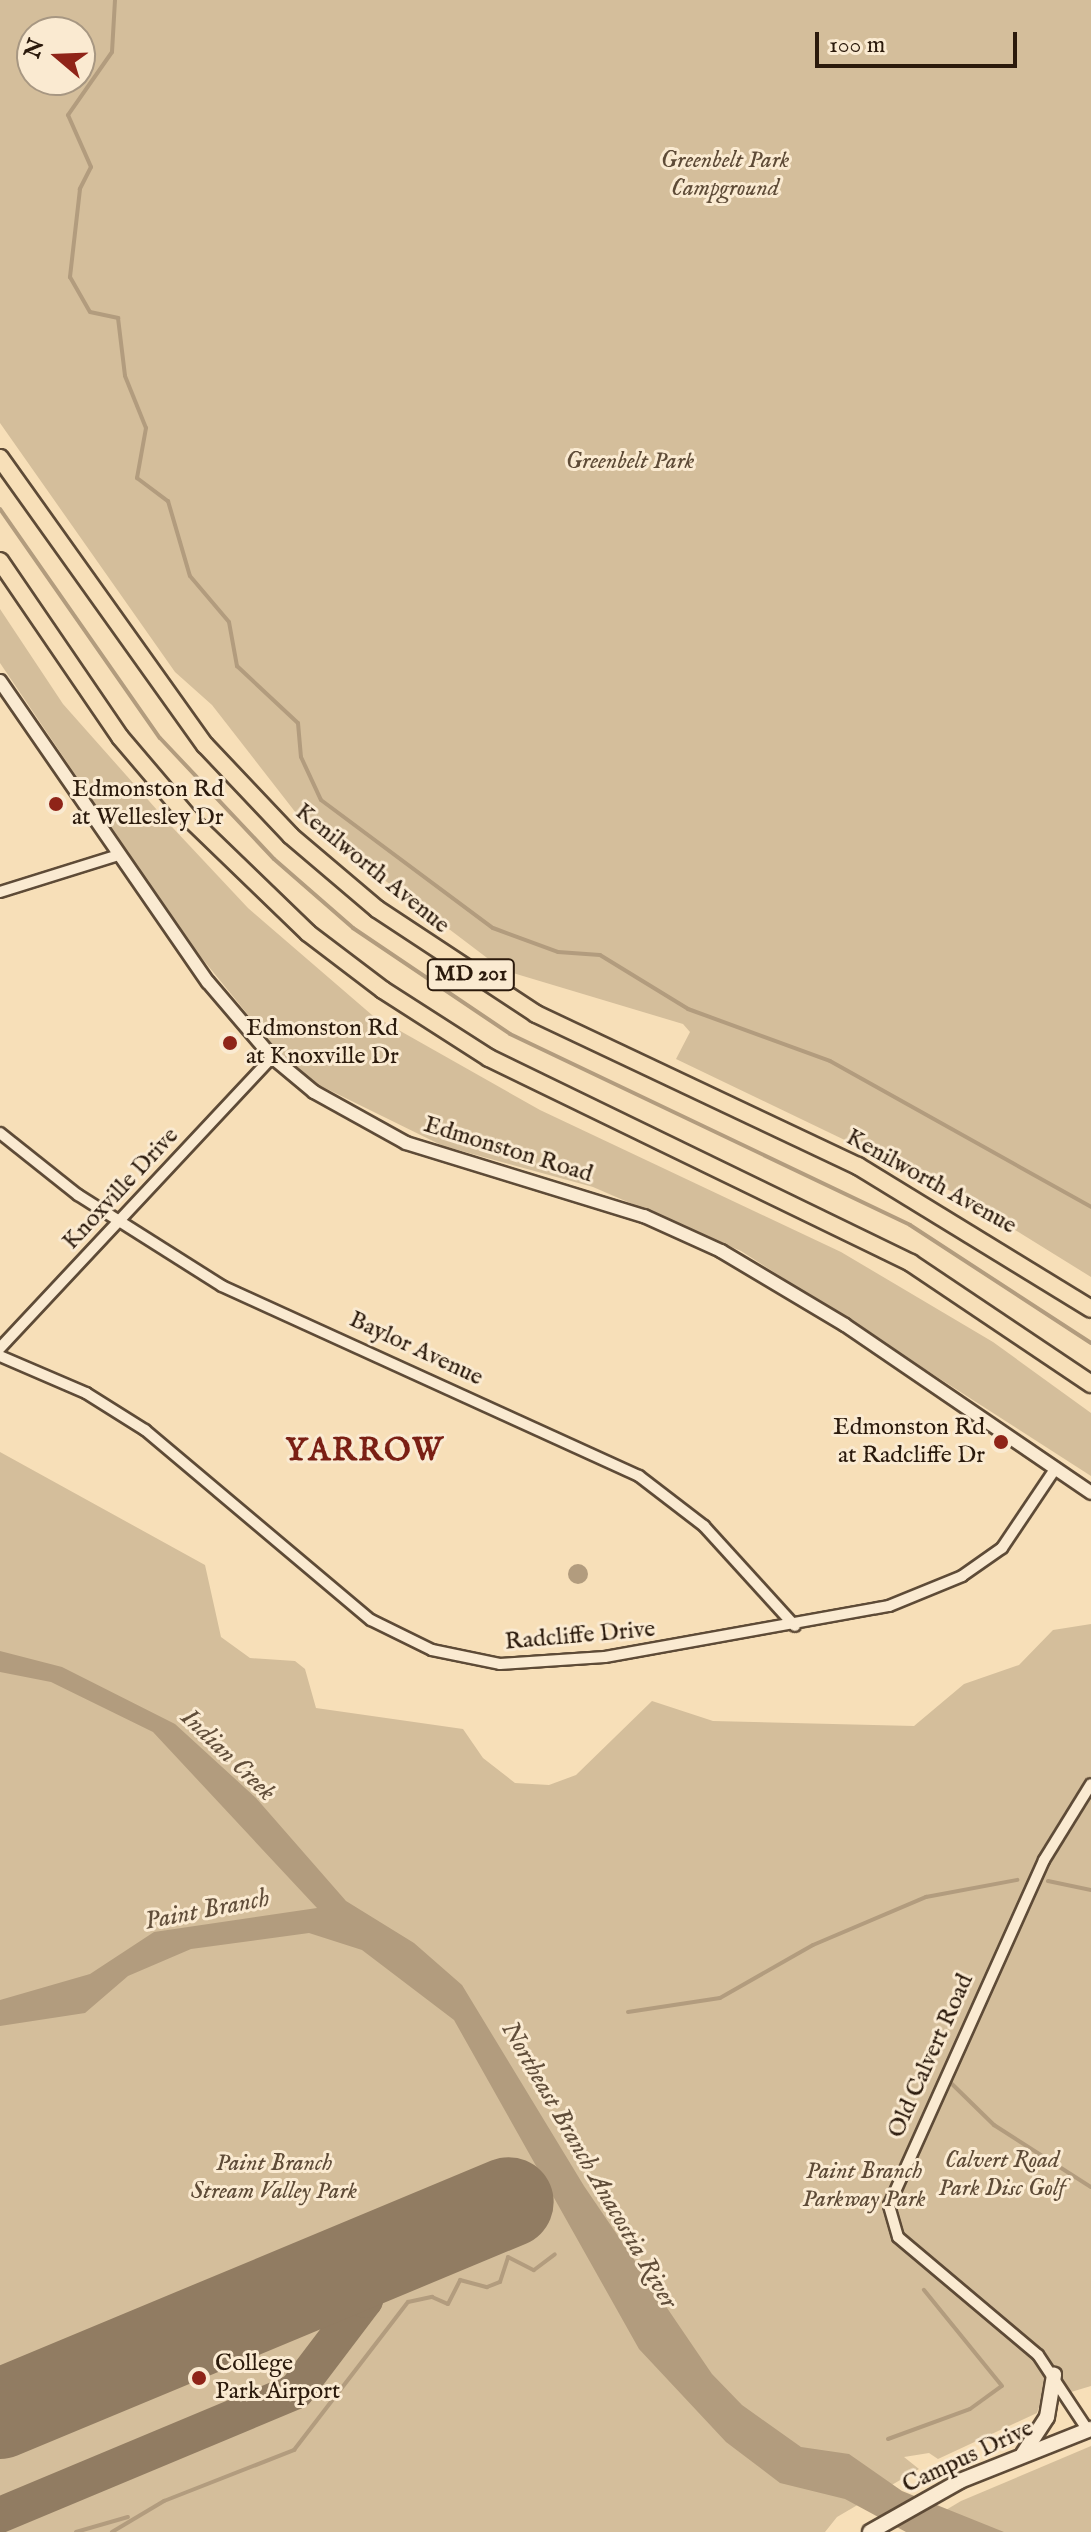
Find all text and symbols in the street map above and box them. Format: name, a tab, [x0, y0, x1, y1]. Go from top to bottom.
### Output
north arrow	[16, 16, 96, 96]
scale bar	[819, 16, 1021, 66]
text: 100 m	[829, 30, 885, 61]
text: N	[19, 35, 52, 62]
park label: Greenbelt Park Campground	[661, 147, 789, 203]
park label: Greenbelt Park	[566, 448, 694, 476]
place label: Edmonston Rd at Wellesley Dr	[72, 776, 224, 832]
marker: Edmonston Rd at Wellesley Dr	[47, 795, 65, 813]
street label: Kenilworth Avenue	[289, 798, 455, 940]
road number: MD 201	[425, 957, 517, 993]
place label: Edmonston Rd at Knoxville Dr	[246, 1015, 399, 1071]
marker: Edmonston Rd at Knoxville Dr	[221, 1034, 239, 1052]
street label: Edmonston Road	[420, 1111, 596, 1189]
street label: Knoxville Drive	[57, 1122, 185, 1256]
street label: Kenilworth Avenue	[841, 1123, 1021, 1241]
street label: Baylor Avenue	[345, 1305, 487, 1393]
place label: Edmonston Rd at Radcliffe Dr	[833, 1414, 985, 1470]
district label: YARROW	[285, 1433, 445, 1471]
marker: Edmonston Rd at Radcliffe Dr	[992, 1433, 1010, 1451]
street label: Radcliffe Drive	[504, 1615, 656, 1657]
water label: Indian Creek	[174, 1702, 282, 1808]
water label: Paint Branch	[142, 1883, 272, 1937]
street label: Old Calvert Road	[882, 1970, 980, 2142]
water label: Northeast Branch Anacostia River	[494, 2016, 684, 2314]
park label: Calvert Road Park Disc Golf	[938, 2147, 1066, 2203]
park label: Paint Branch Stream Valley Park	[191, 2150, 357, 2206]
park label: Paint Branch Parkway Park	[802, 2158, 926, 2214]
place label: College Park Airport	[215, 2350, 340, 2406]
marker: College Park Airport	[190, 2369, 208, 2387]
street label: Campus Drive	[898, 2414, 1038, 2500]

